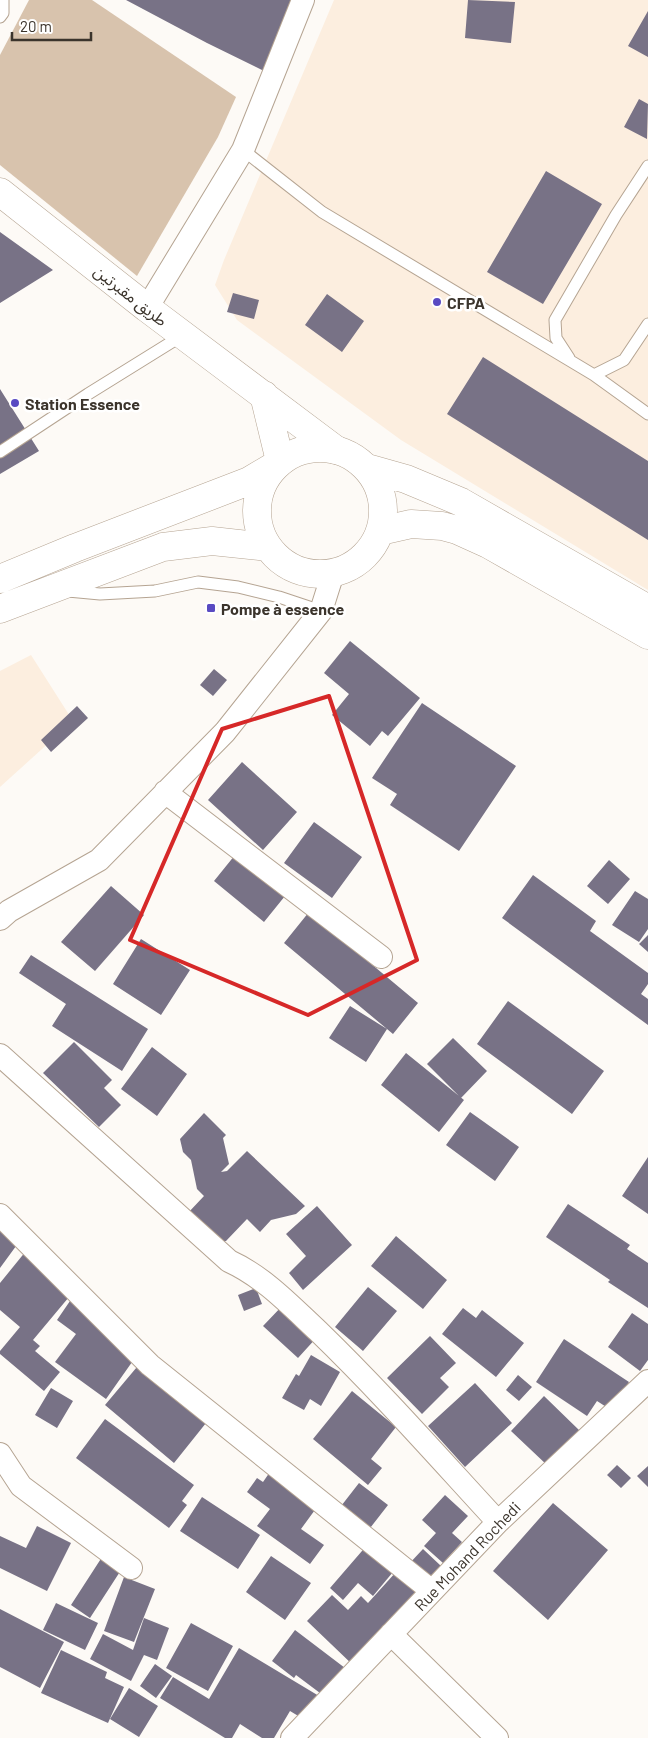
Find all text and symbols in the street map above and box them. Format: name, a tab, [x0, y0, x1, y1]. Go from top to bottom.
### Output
scale bar	[12, 10, 91, 42]
text: 20 m	[20, 17, 52, 35]
street label: طريق مقبرتين	[89, 261, 172, 331]
place label: CFPA	[447, 293, 485, 312]
marker: CFPA	[431, 296, 443, 308]
place label: Station Essence	[25, 394, 140, 413]
marker: Station Essence	[9, 397, 21, 409]
place label: Pompe à essence	[221, 599, 344, 618]
marker: Pompe à essence	[205, 602, 217, 614]
street label: Rue Mohand Rochedi	[410, 1498, 524, 1614]

